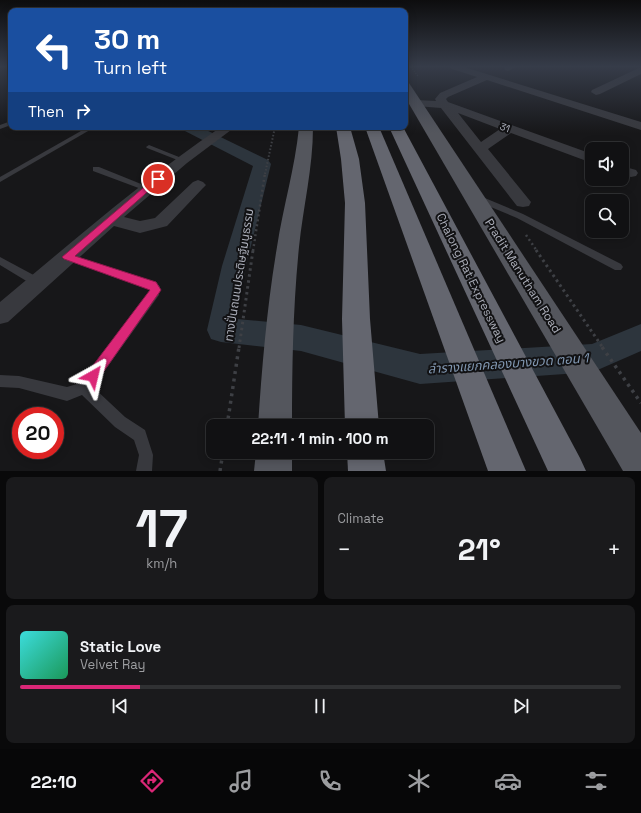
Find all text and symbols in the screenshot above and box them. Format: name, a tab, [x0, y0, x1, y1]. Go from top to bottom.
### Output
text: 30 m	[94, 21, 160, 57]
icon: left	[28, 24, 80, 76]
text: Turn left	[94, 56, 167, 79]
icon: right	[72, 100, 94, 122]
text: Then	[28, 102, 64, 121]
street label: 31	[498, 120, 512, 135]
map controls	[585, 142, 629, 238]
button: sound	[585, 142, 629, 186]
pin	[141, 162, 175, 196]
icon: arrive	[147, 168, 169, 190]
button: search	[585, 194, 629, 238]
street label: ทางปั่นถนนประดิษฐ์มนูธรรม	[220, 207, 257, 343]
street label: Chalong Rat Expressway	[433, 211, 509, 345]
street label: Pradit Manutham Road	[481, 216, 565, 336]
water label: ลำรางแยกคลองบางขวด ตอน 1	[427, 349, 591, 378]
position arrow	[72, 355, 114, 397]
speed limit sign: 20	[12, 407, 64, 459]
text: 22:11 · 1 min · 100 m	[251, 429, 389, 448]
text: 17	[136, 496, 188, 562]
text: Climate	[338, 510, 384, 527]
text: 21°	[458, 530, 501, 569]
text: −	[338, 535, 351, 563]
text: +	[607, 535, 621, 563]
text: km/h	[146, 555, 177, 572]
text: Static Love	[80, 637, 161, 656]
text: Velvet Ray	[80, 656, 145, 673]
icon: previous	[109, 695, 131, 717]
icon: pause	[309, 695, 331, 717]
icon: next	[510, 695, 532, 717]
icon: directions	[138, 767, 166, 795]
icon: music	[227, 767, 255, 795]
icon: phone	[316, 767, 344, 795]
icon: climate	[405, 767, 433, 795]
icon: car	[494, 767, 522, 795]
icon: filters	[582, 767, 610, 795]
text: 22:10	[30, 770, 77, 793]

